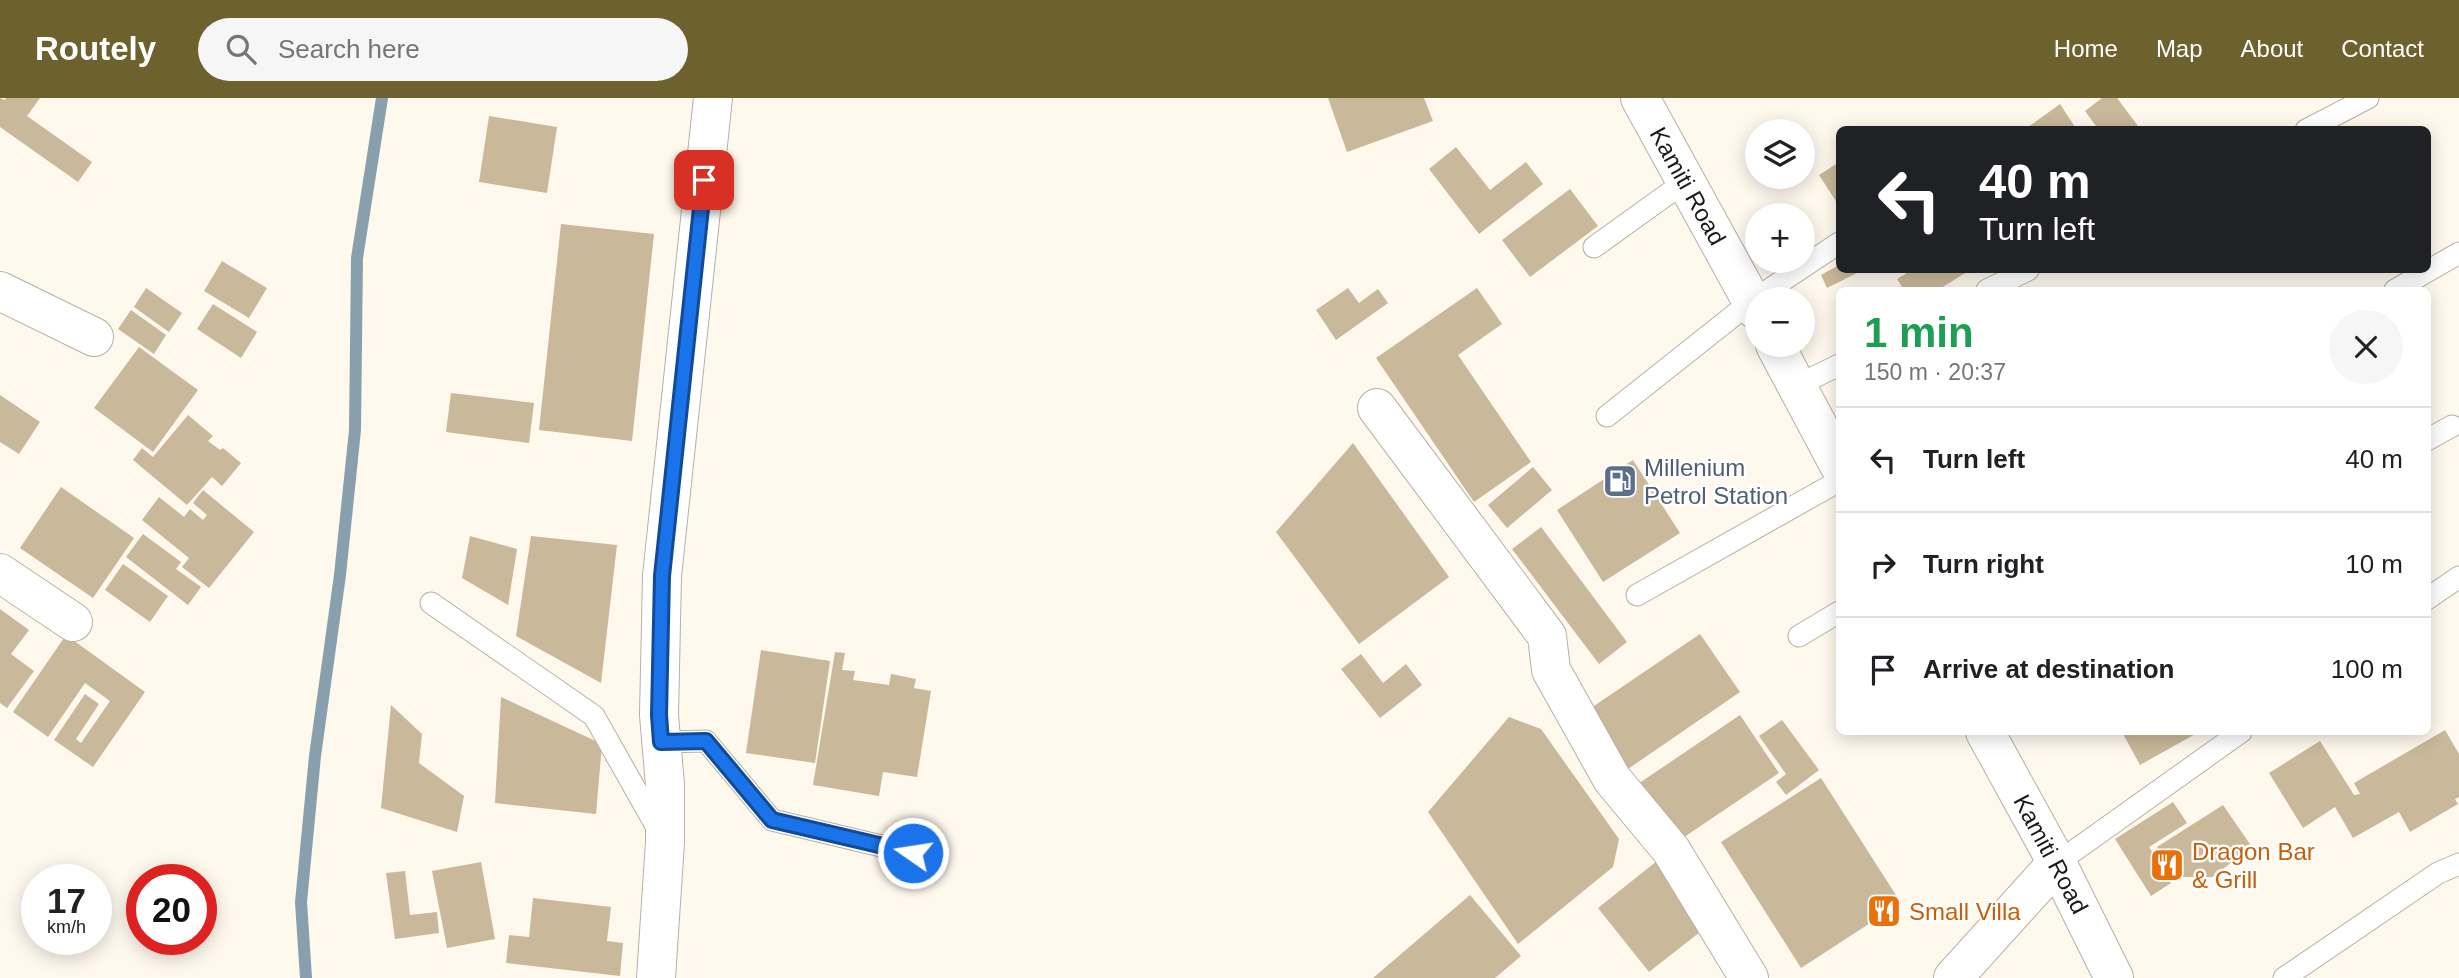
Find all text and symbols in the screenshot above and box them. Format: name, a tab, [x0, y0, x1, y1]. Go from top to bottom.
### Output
search box	[198, 18, 688, 81]
text: Routely	[35, 30, 156, 67]
icon: search	[222, 30, 260, 68]
text: Search here	[278, 34, 420, 64]
text: Home	[2054, 35, 2118, 62]
text: Map	[2156, 35, 2203, 62]
text: About	[2241, 35, 2303, 62]
text: Contact	[2341, 35, 2424, 62]
map controls	[1745, 119, 1815, 357]
button: layers	[1745, 119, 1815, 189]
street label: Kamiti Road	[1645, 122, 1731, 250]
pin	[674, 150, 734, 210]
icon: left	[1864, 154, 1955, 245]
text: 40 m	[1979, 154, 2091, 208]
icon: arrive	[685, 161, 723, 199]
button: +	[1745, 203, 1815, 273]
text: Turn left	[1979, 211, 2095, 247]
button: −	[1745, 287, 1815, 357]
text: 1 min	[1864, 309, 1974, 356]
button: close	[2329, 310, 2403, 384]
text: 150 m · 20:37	[1864, 359, 2006, 385]
icon: left	[1864, 441, 1902, 479]
text: Turn left	[1923, 444, 2025, 474]
text: 40 m	[2345, 444, 2403, 474]
place label: Millenium Petrol Station	[1644, 454, 1788, 509]
fuel station icon: Millenium Petrol Station	[1601, 462, 1639, 500]
icon: right	[1864, 546, 1902, 584]
text: Turn right	[1923, 549, 2044, 579]
text: 10 m	[2345, 549, 2403, 579]
icon: arrive	[1864, 651, 1902, 689]
text: Arrive at destination	[1923, 654, 2174, 684]
text: 100 m	[2331, 654, 2403, 684]
street label: Kamiti Road	[2008, 790, 2094, 918]
position arrow	[876, 816, 950, 890]
place label: Dragon Bar & Grill	[2192, 838, 2315, 893]
restaurant icon: Dragon Bar & Grill	[2148, 846, 2186, 884]
speed limit sign: 20	[126, 864, 217, 955]
text: 17	[47, 881, 86, 920]
restaurant icon: Small Villa	[1865, 892, 1903, 930]
place label: Small Villa	[1909, 898, 2021, 925]
text: km/h	[47, 917, 86, 937]

